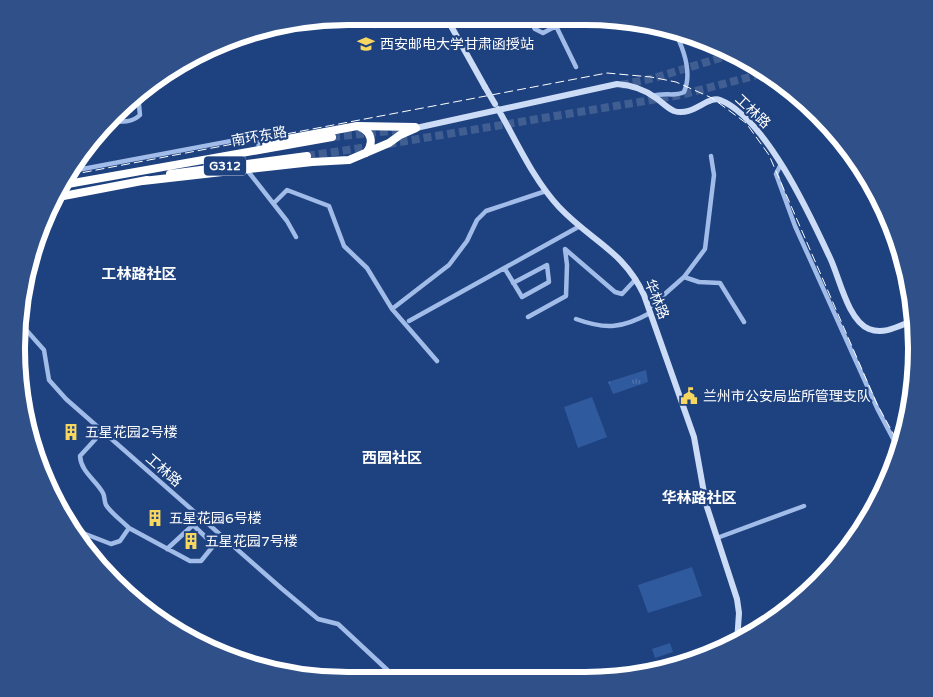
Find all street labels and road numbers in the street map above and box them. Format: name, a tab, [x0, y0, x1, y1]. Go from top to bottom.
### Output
street label: 工林路	[732, 91, 774, 132]
street label: 南环东路	[230, 123, 288, 150]
road number: G312	[204, 157, 246, 176]
street label: 华林路	[641, 277, 672, 322]
street label: 工林路	[142, 450, 185, 491]

